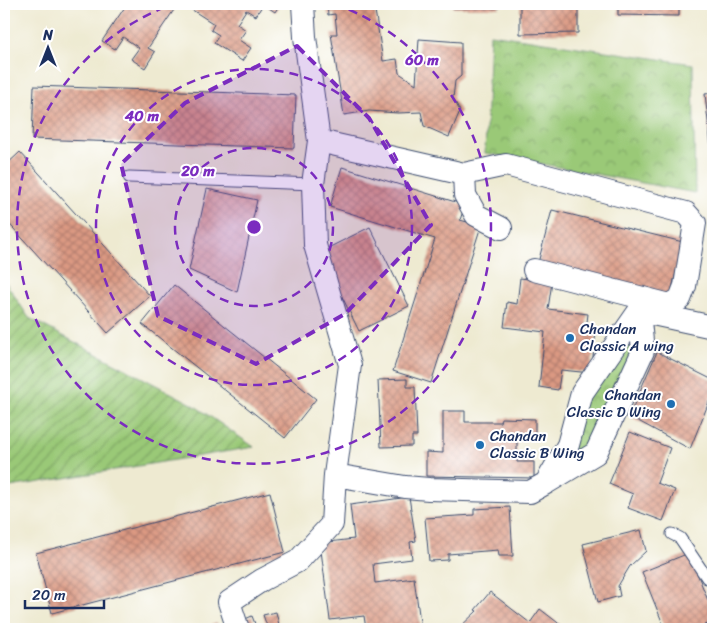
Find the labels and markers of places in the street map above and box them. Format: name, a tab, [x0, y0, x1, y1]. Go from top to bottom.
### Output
centre of rings	[245, 218, 263, 236]
place label: Chandan Classic A wing	[580, 316, 674, 359]
marker: Chandan Classic A wing	[564, 332, 576, 344]
place label: Chandan Classic D Wing	[567, 382, 661, 425]
marker: Chandan Classic D Wing	[665, 398, 677, 410]
place label: Chandan Classic B Wing	[490, 423, 585, 466]
marker: Chandan Classic B Wing	[474, 439, 486, 451]

